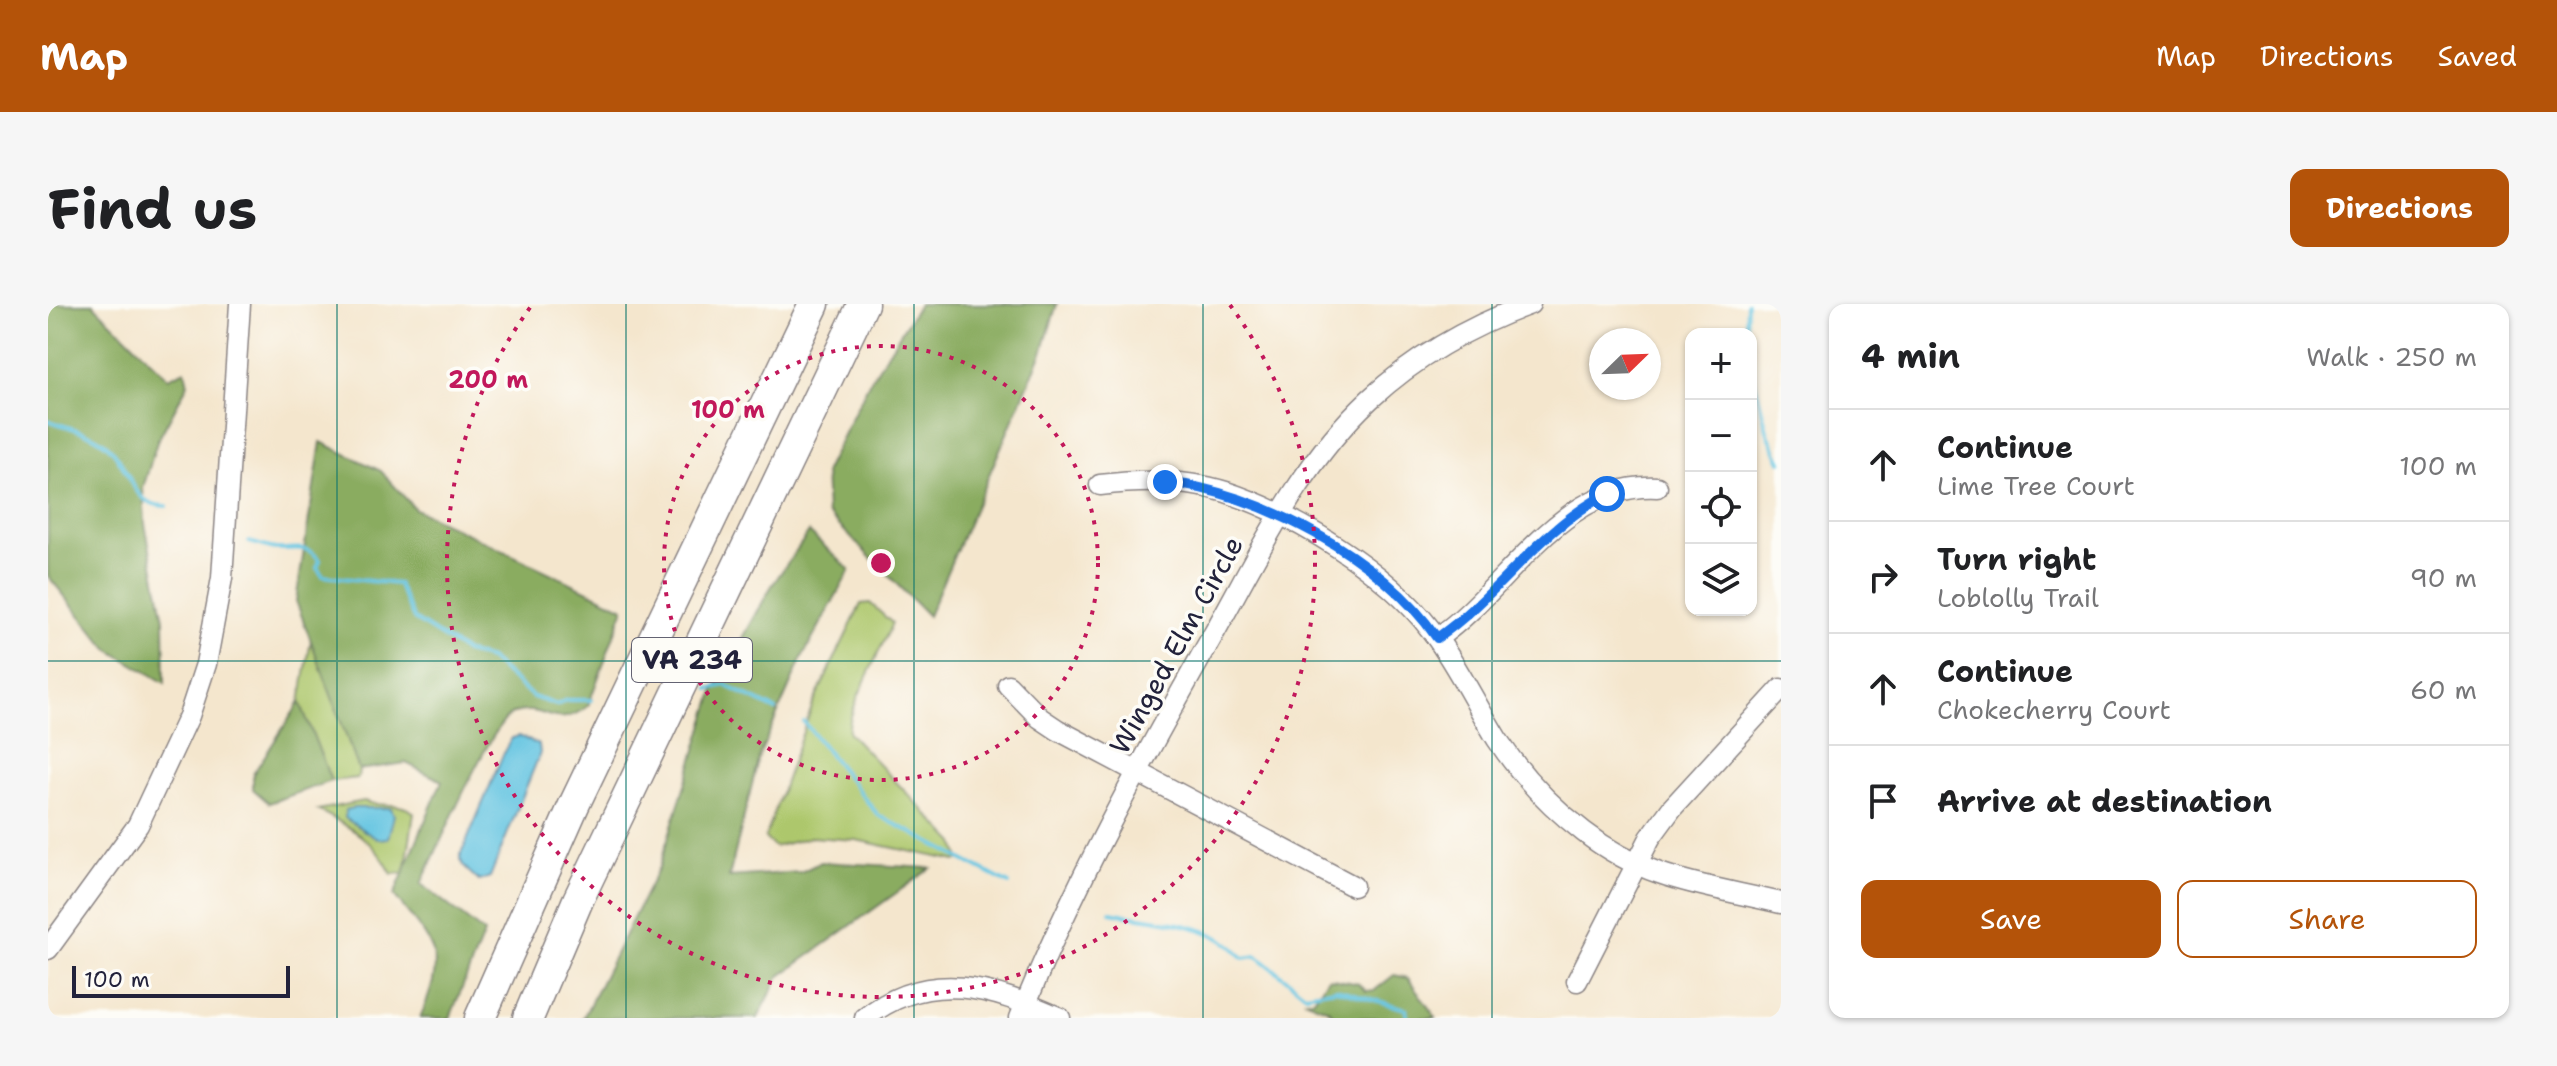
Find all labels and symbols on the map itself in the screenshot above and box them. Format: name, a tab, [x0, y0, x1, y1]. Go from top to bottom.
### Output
north arrow	[1589, 328, 1661, 400]
text: 200 m	[448, 364, 528, 396]
text: 100 m	[691, 394, 765, 426]
route end	[1147, 464, 1183, 500]
route start	[1589, 476, 1625, 512]
street label: Winged Elm Circle	[1100, 529, 1252, 761]
centre of rings	[867, 549, 895, 577]
road number: VA 234	[632, 638, 752, 682]
scale bar	[72, 962, 290, 998]

